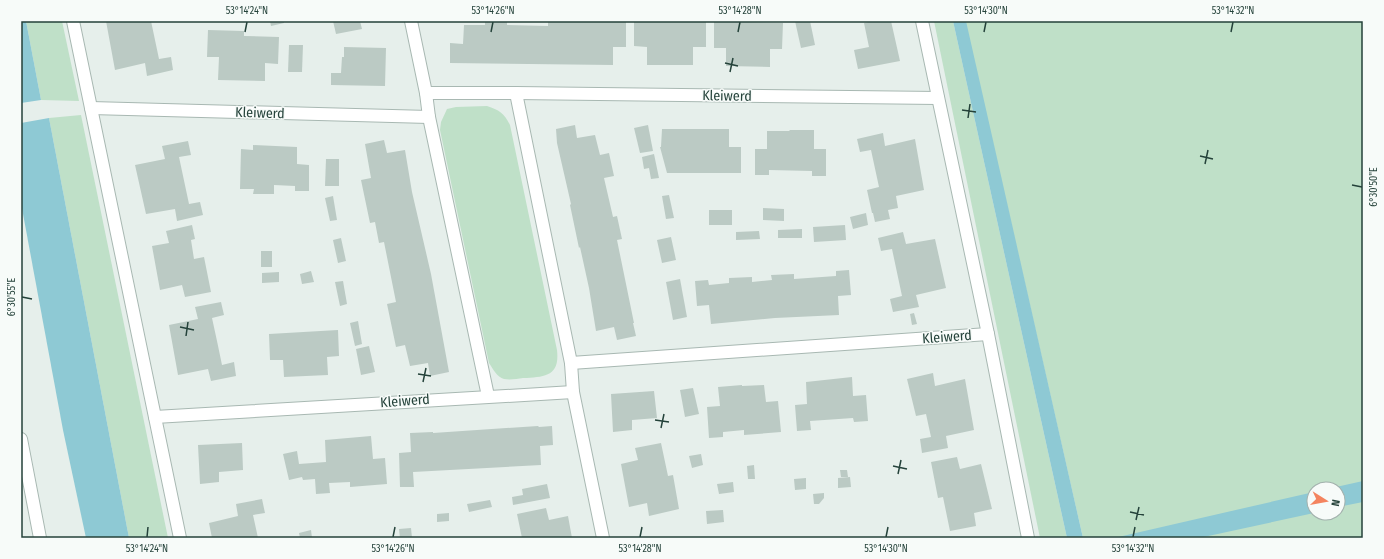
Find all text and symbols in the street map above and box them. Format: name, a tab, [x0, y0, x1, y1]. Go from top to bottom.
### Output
text: 53°14'24"N	[226, 5, 268, 17]
text: 53°14'26"N	[472, 5, 515, 17]
text: 53°14'28"N	[718, 5, 762, 17]
text: 53°14'30"N	[964, 5, 1008, 17]
text: 53°14'32"N	[1212, 5, 1254, 17]
street label: Kleiwerd	[702, 87, 752, 105]
street label: Kleiwerd	[235, 104, 285, 122]
text: 6°30'50"E	[1368, 167, 1380, 207]
text: 6°30'55"E	[6, 277, 18, 316]
street label: Kleiwerd	[922, 327, 972, 347]
street label: Kleiwerd	[380, 391, 430, 411]
north arrow	[1306, 481, 1346, 521]
text: N	[1328, 498, 1342, 507]
text: 53°14'24"N	[126, 543, 168, 555]
text: 53°14'26"N	[372, 543, 415, 555]
text: 53°14'28"N	[618, 543, 662, 555]
text: 53°14'30"N	[864, 543, 908, 555]
text: 53°14'32"N	[1112, 543, 1154, 555]

